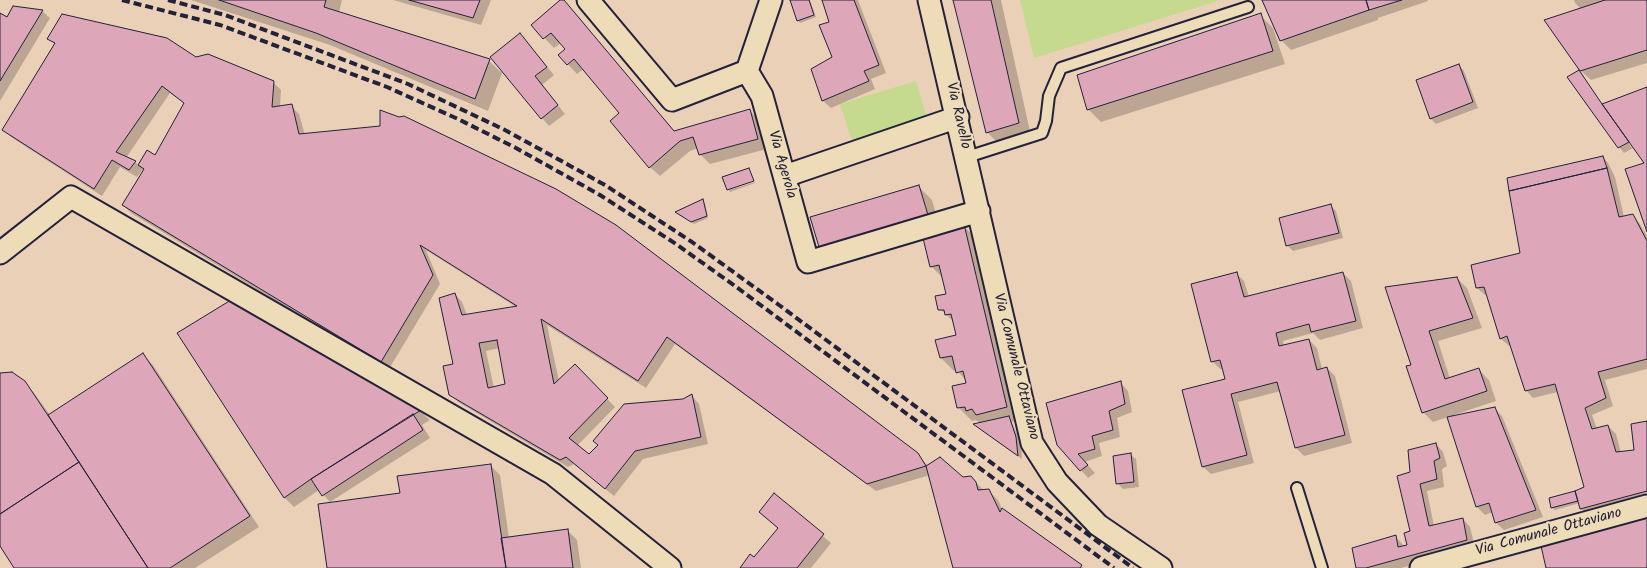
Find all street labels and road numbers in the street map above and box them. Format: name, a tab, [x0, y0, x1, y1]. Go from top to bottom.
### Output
street label: Via Ravello	[941, 81, 973, 151]
street label: Via Agerola	[763, 129, 799, 201]
street label: Via Comunale Ottaviano	[988, 292, 1042, 442]
street label: Via Comunale Ottaviano	[1474, 505, 1624, 561]

